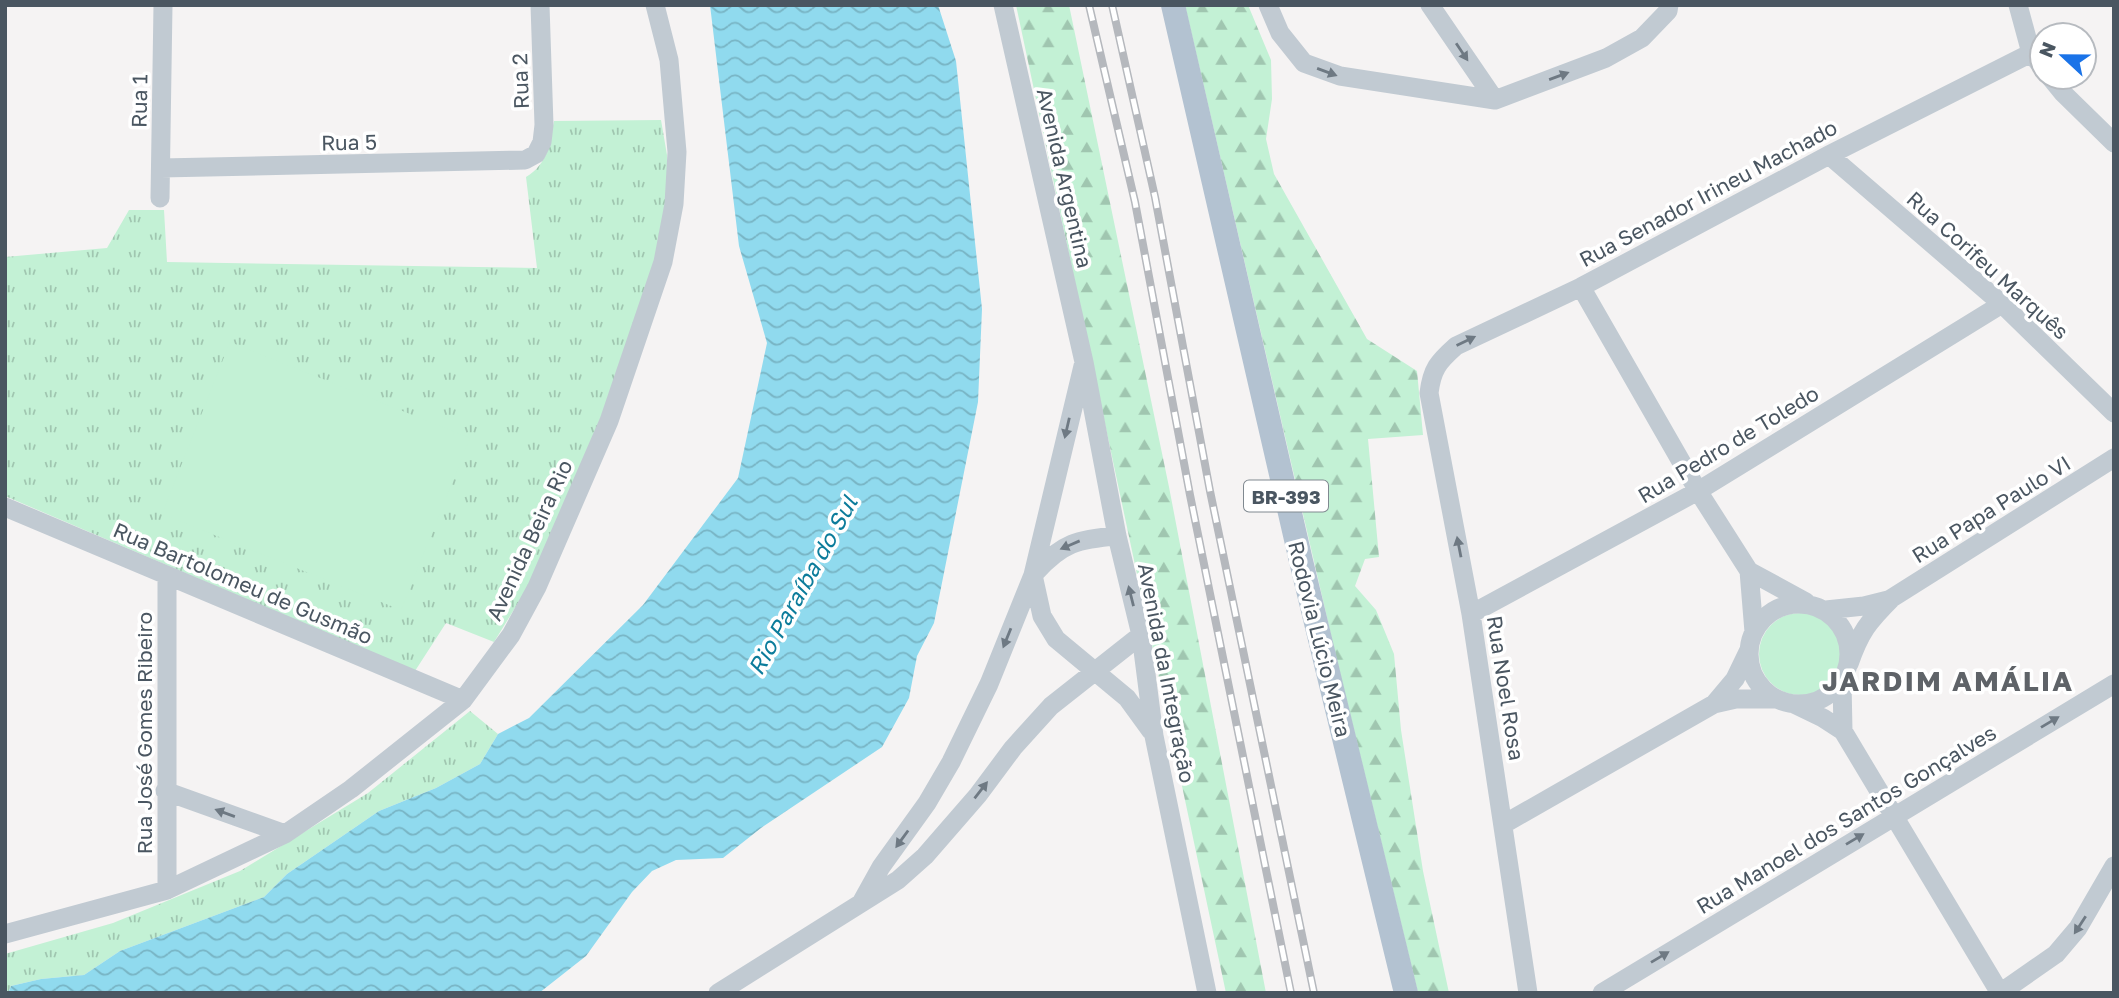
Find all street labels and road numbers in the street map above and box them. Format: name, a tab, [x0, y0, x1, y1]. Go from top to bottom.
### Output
street label: Rua 2	[506, 53, 534, 109]
street label: Rua 1	[126, 74, 152, 128]
street label: Avenida Argentina	[1032, 86, 1098, 270]
street label: Rua Senador Irineu Machado	[1575, 114, 1841, 272]
street label: Rua 5	[321, 129, 377, 155]
street label: Rua Corifeu Marquês	[1902, 185, 2074, 345]
street label: Rua Pedro de Toledo	[1633, 380, 1823, 508]
street label: Rua Papa Paulo VI	[1907, 450, 2075, 568]
street label: Avenida Beira Rio	[480, 455, 578, 625]
road number: BR-393	[1244, 481, 1328, 512]
street label: Rua Bartolomeu de Gusmão	[109, 517, 377, 649]
street label: Rodovia Lúcio Meira	[1283, 538, 1357, 740]
street label: Avenida da Integração	[1133, 561, 1201, 785]
street label: Rua José Gomes Ribeiro	[131, 612, 157, 854]
street label: Rua Noel Rosa	[1482, 614, 1530, 762]
street label: Rua Manoel dos Santos Gonçalves	[1691, 719, 2001, 919]

